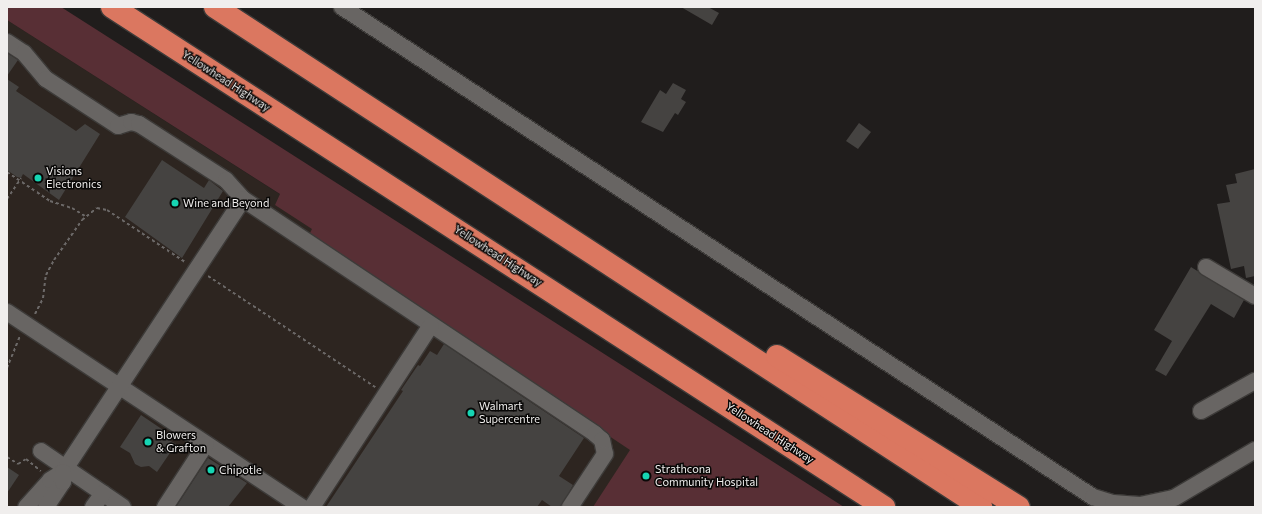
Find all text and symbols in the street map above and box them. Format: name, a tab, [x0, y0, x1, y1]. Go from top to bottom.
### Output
street label: Yellowhead Highway	[180, 48, 272, 114]
place label: Visions Electronics	[46, 165, 101, 191]
marker: Visions Electronics	[33, 173, 43, 183]
place label: Wine and Beyond	[183, 196, 269, 210]
marker: Wine and Beyond	[170, 198, 180, 208]
street label: Yellowhead Highway	[452, 223, 544, 289]
place label: Walmart Supercentre	[479, 400, 540, 426]
street label: Yellowhead Highway	[724, 400, 816, 466]
marker: Walmart Supercentre	[466, 408, 476, 418]
place label: Blowers & Grafton	[156, 429, 206, 455]
marker: Blowers & Grafton	[143, 437, 153, 447]
place label: Chipotle	[219, 463, 262, 477]
place label: Strathcona Community Hospital	[655, 463, 758, 489]
marker: Chipotle	[206, 465, 216, 475]
marker: Strathcona Community Hospital	[640, 470, 652, 482]

